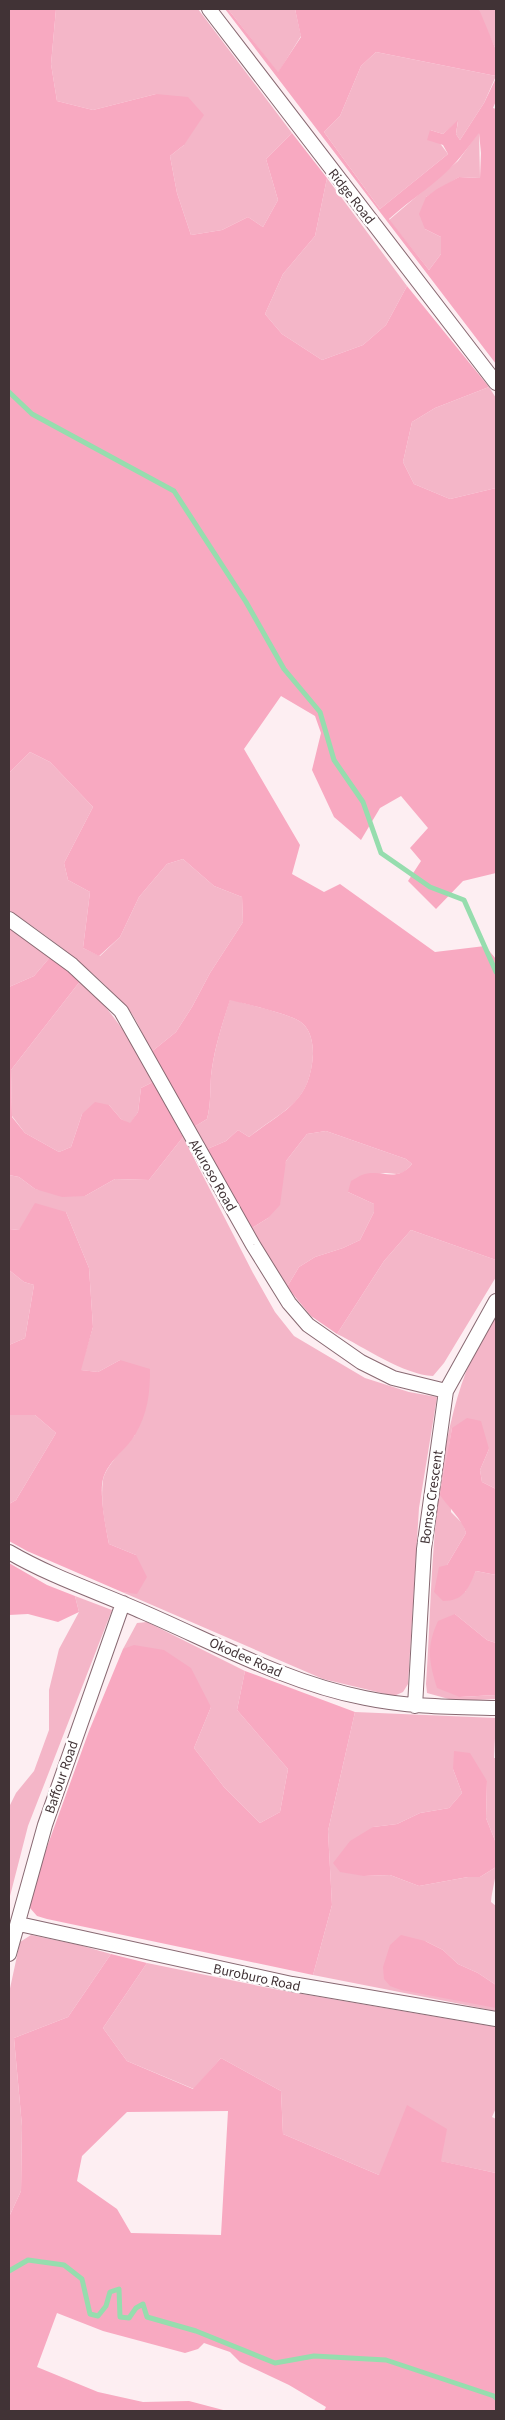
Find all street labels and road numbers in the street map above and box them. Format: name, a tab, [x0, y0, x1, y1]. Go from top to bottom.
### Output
street label: Ridge Road	[323, 165, 379, 229]
street label: Akuroso Road	[183, 1136, 241, 1215]
street label: Bomso Crescent	[416, 1449, 449, 1545]
street label: Okodee Road	[206, 1633, 285, 1683]
street label: Baffour Road	[40, 1738, 84, 1817]
street label: Buroburo Road	[211, 1959, 302, 1997]

